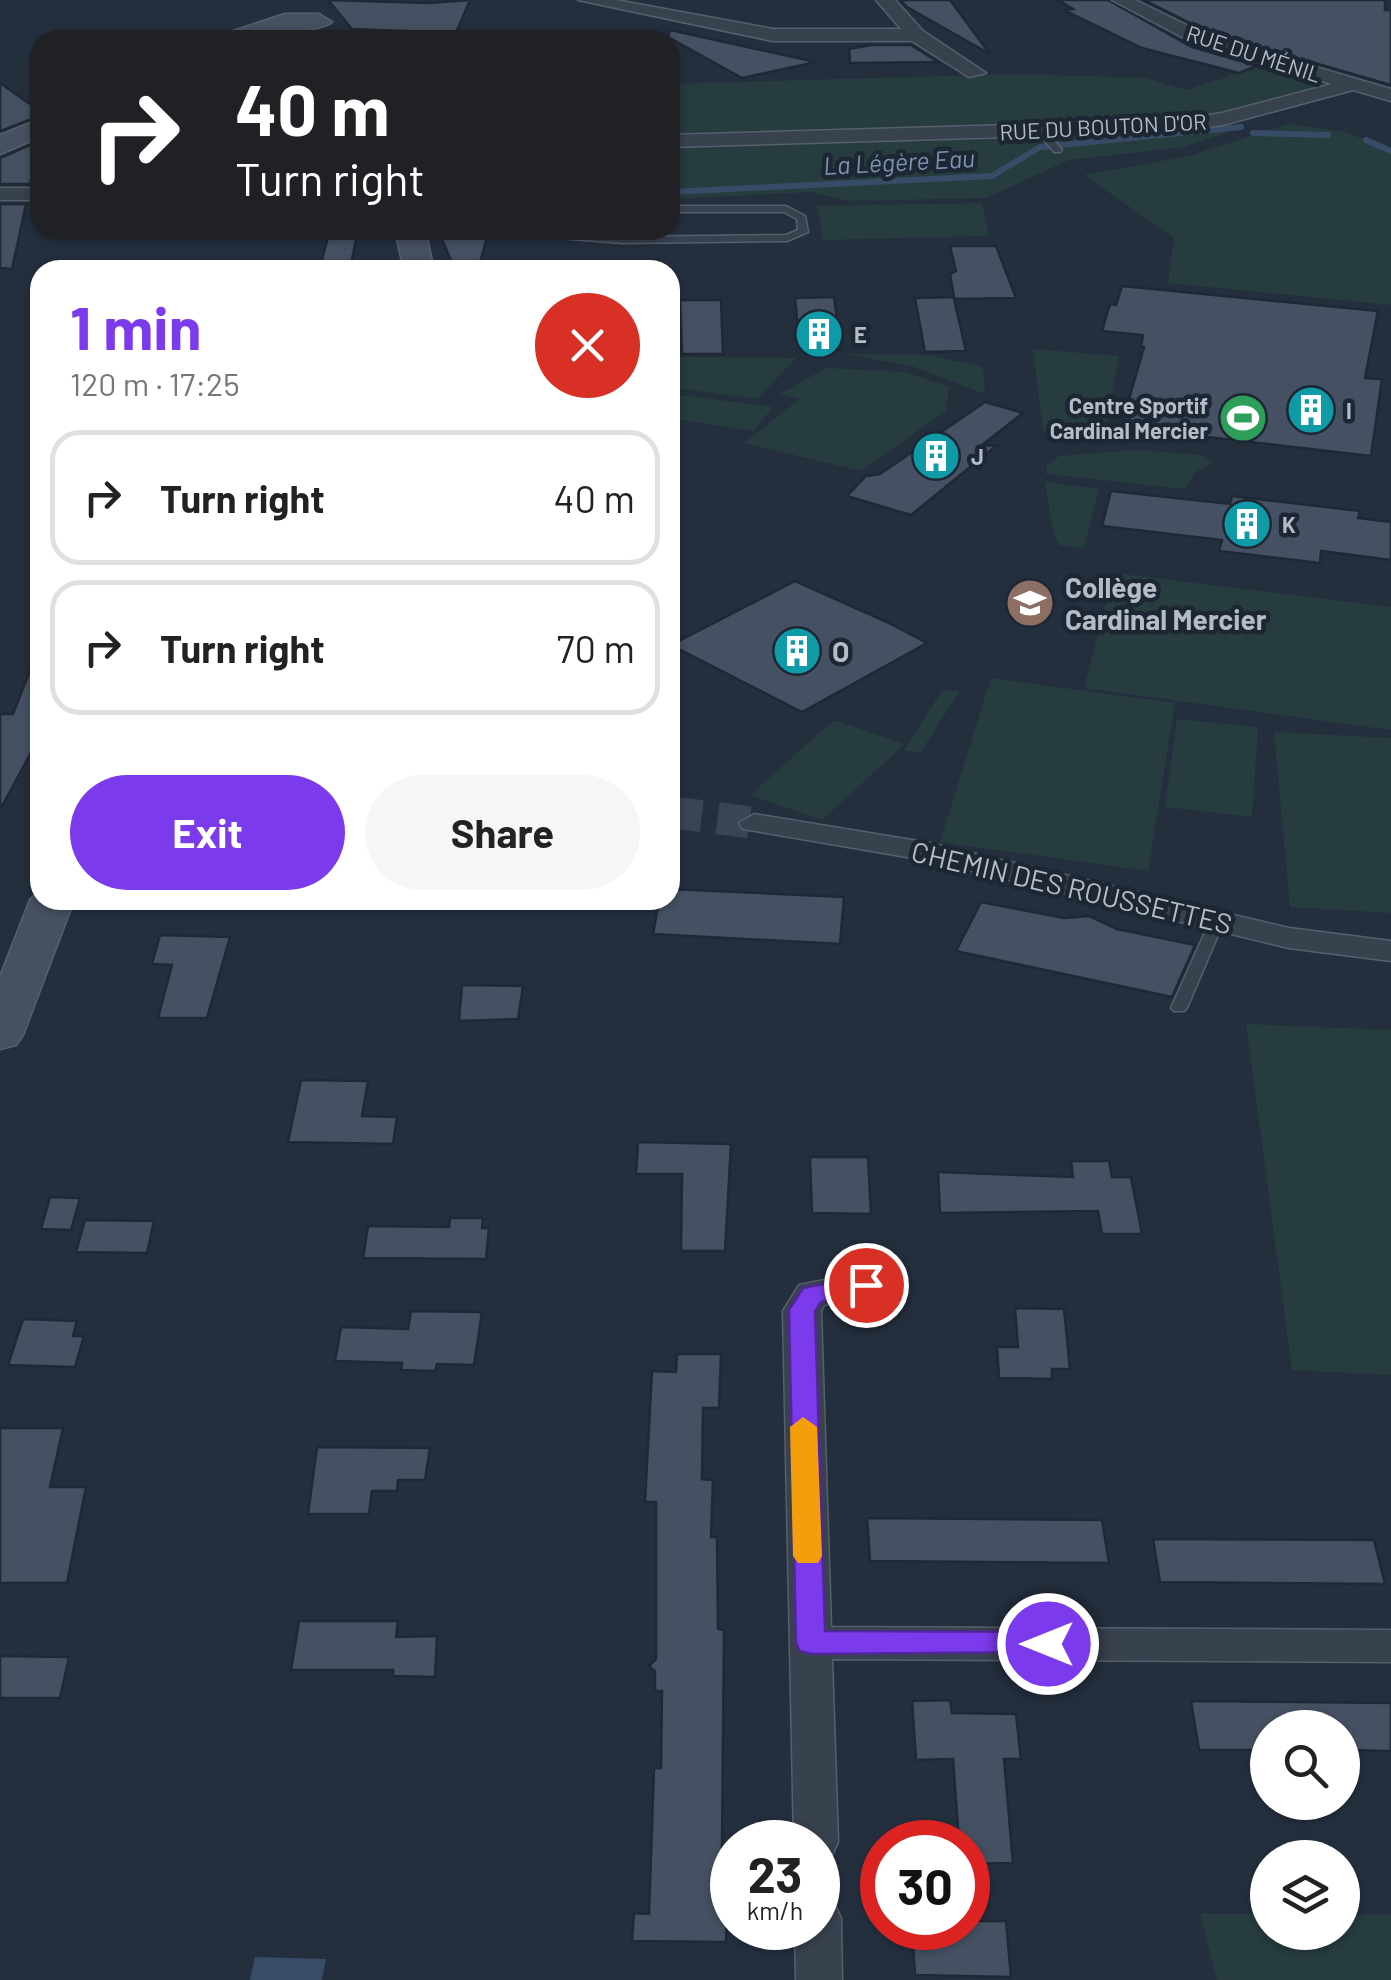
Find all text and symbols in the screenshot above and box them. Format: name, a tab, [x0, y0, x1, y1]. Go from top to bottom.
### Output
street label: RUE DU MÉNIL	[1184, 19, 1324, 87]
text: 40 m	[235, 66, 390, 150]
icon: right	[70, 70, 200, 200]
street label: RUE DU BOUTON D'OR	[999, 108, 1207, 144]
water label: La Légère Eau	[822, 142, 976, 180]
text: Turn right	[235, 151, 425, 205]
text: 1 min	[70, 290, 201, 362]
button: close	[535, 293, 640, 398]
building icon: E	[793, 308, 845, 360]
place label: E	[854, 321, 867, 347]
text: 120 m · 17:25	[70, 364, 240, 402]
building icon: I	[1285, 384, 1337, 436]
place label: Centre Sportif Cardinal Mercier	[1050, 392, 1209, 443]
sports icon: Centre Sportif Cardinal Mercier	[1217, 392, 1269, 444]
place label: I	[1346, 397, 1352, 423]
building icon: J	[910, 430, 962, 482]
place label: J	[971, 443, 984, 469]
icon: right	[75, 470, 130, 525]
text: Turn right	[160, 475, 325, 521]
text: 40 m	[554, 475, 635, 521]
building icon: K	[1221, 498, 1273, 550]
place label: K	[1282, 511, 1296, 537]
place label: Collège Cardinal Mercier	[1065, 570, 1267, 636]
school or university icon: Collège Cardinal Mercier	[1004, 577, 1056, 629]
icon: right	[75, 620, 130, 675]
text: Turn right	[160, 625, 325, 671]
text: 70 m	[557, 625, 635, 671]
building icon: O	[771, 625, 823, 677]
place label: O	[832, 634, 849, 668]
button: Exit	[70, 775, 345, 890]
button: Share	[365, 775, 640, 890]
street label: CHEMIN DES ROUSSETTES	[909, 834, 1235, 940]
pin	[824, 1243, 909, 1328]
icon: arrive	[839, 1258, 894, 1313]
position arrow	[996, 1592, 1100, 1696]
map controls	[1250, 1710, 1360, 1950]
button: search	[1250, 1710, 1360, 1820]
speed limit sign: 30	[860, 1820, 990, 1950]
button: layers	[1250, 1840, 1360, 1950]
text: 23	[748, 1843, 802, 1903]
text: km/h	[747, 1895, 803, 1925]

